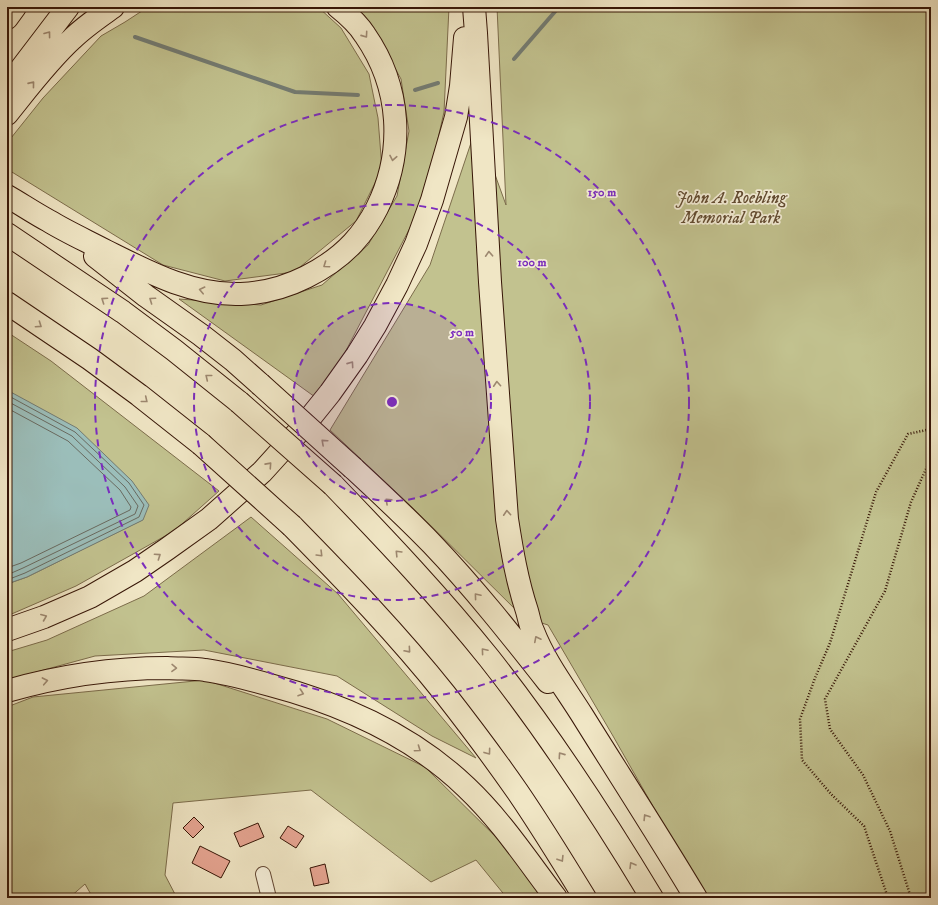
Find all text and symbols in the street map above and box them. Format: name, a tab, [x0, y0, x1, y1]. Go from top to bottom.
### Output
one-way arrow	[43, 31, 50, 38]
one-way arrow	[360, 31, 368, 38]
one-way arrow	[27, 81, 34, 88]
one-way arrow	[389, 155, 398, 162]
text: 150 m	[588, 185, 616, 200]
park label: John A. Roebling Memorial Park	[676, 187, 789, 229]
one-way arrow	[484, 251, 493, 257]
text: 100 m	[518, 255, 546, 270]
one-way arrow	[323, 260, 330, 268]
one-way arrow	[199, 287, 206, 295]
one-way arrow	[101, 297, 108, 304]
one-way arrow	[149, 297, 156, 305]
one-way arrow	[35, 320, 42, 327]
text: 50 m	[449, 325, 474, 340]
one-way arrow	[346, 361, 353, 368]
one-way arrow	[206, 375, 213, 382]
one-way arrow	[493, 381, 502, 387]
centre of rings	[385, 395, 399, 409]
one-way arrow	[141, 396, 148, 403]
one-way arrow	[321, 439, 329, 447]
one-way arrow	[264, 462, 271, 469]
one-way arrow	[385, 498, 393, 506]
one-way arrow	[502, 510, 511, 516]
one-way arrow	[315, 549, 323, 557]
one-way arrow	[396, 550, 403, 558]
one-way arrow	[154, 553, 161, 561]
one-way arrow	[475, 593, 482, 600]
one-way arrow	[39, 614, 47, 622]
one-way arrow	[534, 636, 542, 644]
one-way arrow	[403, 645, 410, 652]
one-way arrow	[481, 649, 488, 656]
one-way arrow	[171, 664, 177, 673]
one-way arrow	[41, 677, 48, 686]
one-way arrow	[297, 689, 304, 697]
one-way arrow	[413, 744, 420, 751]
one-way arrow	[483, 747, 490, 754]
one-way arrow	[559, 753, 566, 760]
one-way arrow	[643, 814, 651, 821]
one-way arrow	[557, 855, 564, 862]
one-way arrow	[629, 862, 637, 869]

